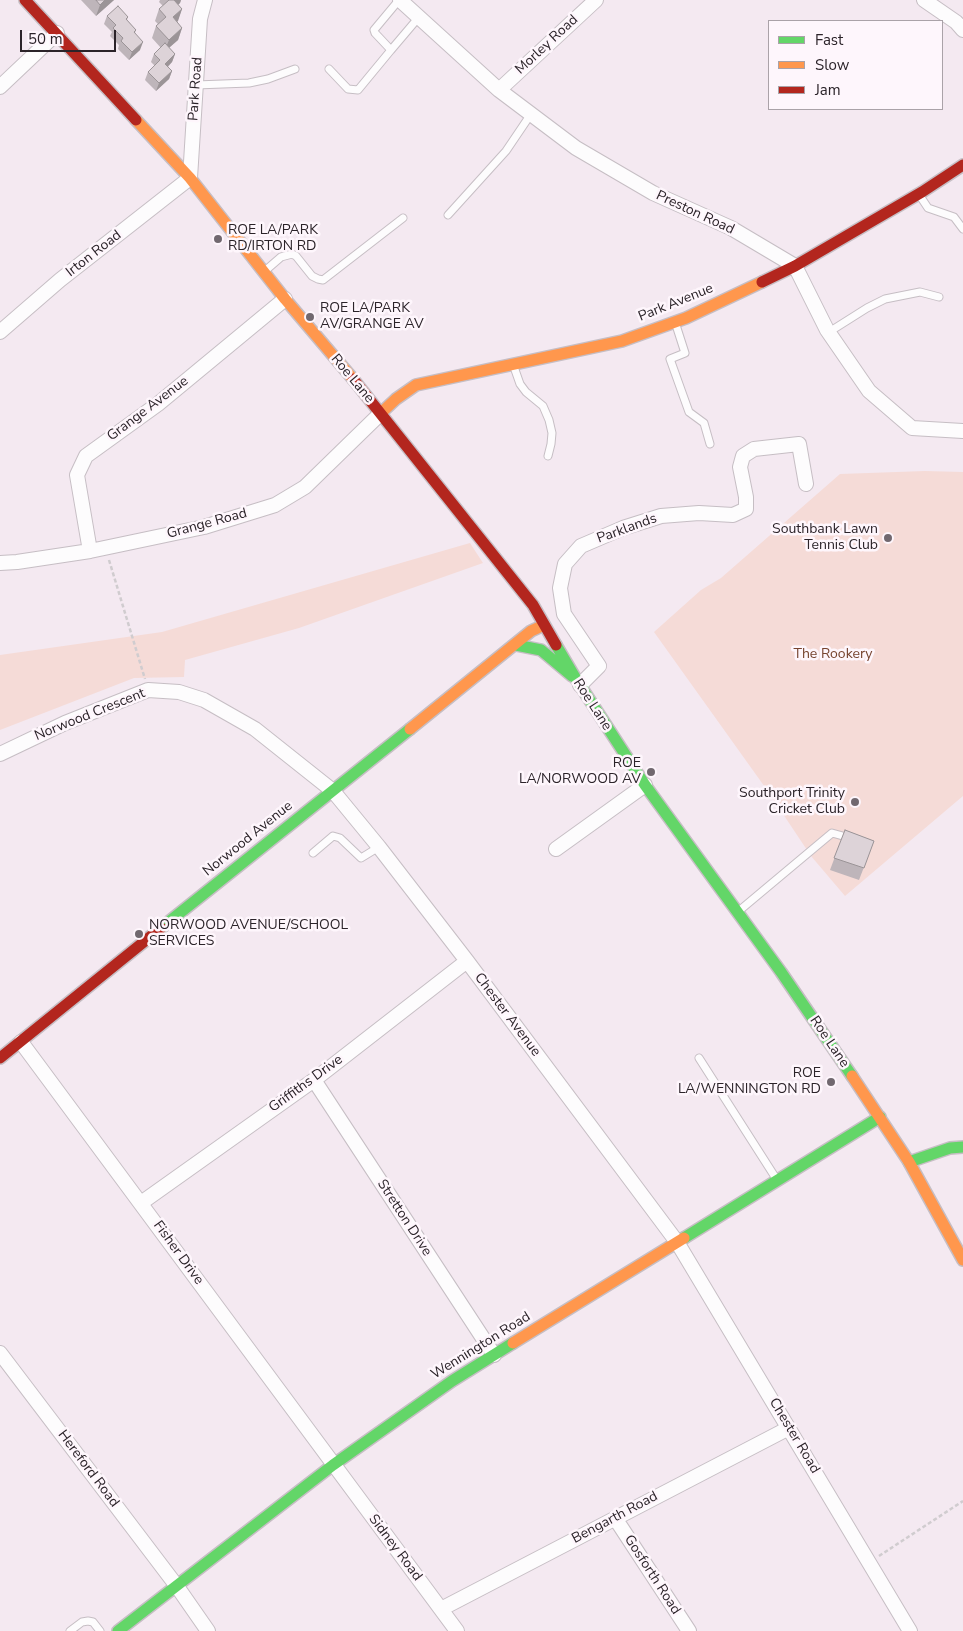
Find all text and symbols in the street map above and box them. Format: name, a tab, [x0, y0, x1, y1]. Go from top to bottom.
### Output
street label: Morley Road	[512, 12, 582, 78]
scale bar	[22, 20, 119, 52]
legend	[768, 20, 943, 110]
text: 50 m	[28, 29, 63, 49]
text: Fast	[815, 30, 843, 50]
text: Slow	[815, 55, 849, 75]
street label: Park Road	[185, 56, 207, 122]
text: Jam	[815, 80, 841, 100]
street label: Preston Road	[653, 188, 737, 238]
place label: ROE LA/PARK RD/IRTON RD	[228, 223, 318, 256]
street label: Irton Road	[63, 227, 125, 281]
marker: ROE LA/PARK RD/IRTON RD	[212, 233, 224, 245]
street label: Park Avenue	[636, 280, 716, 326]
place label: ROE LA/PARK AV/GRANGE AV	[320, 301, 424, 334]
marker: ROE LA/PARK AV/GRANGE AV	[304, 311, 316, 323]
street label: Roe Lane	[327, 351, 377, 407]
street label: Grange Avenue	[104, 373, 192, 445]
street label: Grange Road	[165, 505, 249, 543]
street label: Parklands	[595, 510, 659, 548]
place label: Southbank Lawn Tennis Club	[772, 522, 878, 554]
marker: Southbank Lawn Tennis Club	[882, 532, 894, 544]
park label: The Rookery	[793, 647, 873, 663]
street label: Roe Lane	[569, 676, 615, 734]
street label: Norwood Crescent	[32, 685, 148, 745]
place label: ROE LA/NORWOOD AV	[519, 756, 641, 789]
marker: ROE LA/NORWOOD AV	[645, 766, 657, 778]
place label: Southport Trinity Cricket Club	[739, 786, 845, 819]
marker: Southport Trinity Cricket Club	[849, 796, 861, 808]
street label: Norwood Avenue	[200, 798, 296, 880]
place label: NORWOOD AVENUE/SCHOOL SERVICES	[149, 918, 348, 950]
marker: NORWOOD AVENUE/SCHOOL SERVICES	[133, 928, 145, 940]
street label: Chester Avenue	[470, 970, 544, 1060]
street label: Roe Lane	[806, 1013, 852, 1071]
street label: Griffiths Drive	[266, 1052, 346, 1116]
place label: ROE LA/WENNINGTON RD	[678, 1066, 821, 1098]
marker: ROE LA/WENNINGTON RD	[825, 1076, 837, 1088]
street label: Stretton Drive	[373, 1177, 435, 1259]
street label: Fisher Drive	[149, 1218, 207, 1288]
street label: Wennington Road	[428, 1309, 534, 1383]
street label: Chester Road	[765, 1395, 823, 1477]
street label: Hereford Road	[54, 1427, 122, 1511]
street label: Bengarth Road	[569, 1488, 661, 1548]
street label: Sidney Road	[365, 1512, 425, 1584]
street label: Gosforth Road	[620, 1532, 684, 1618]

